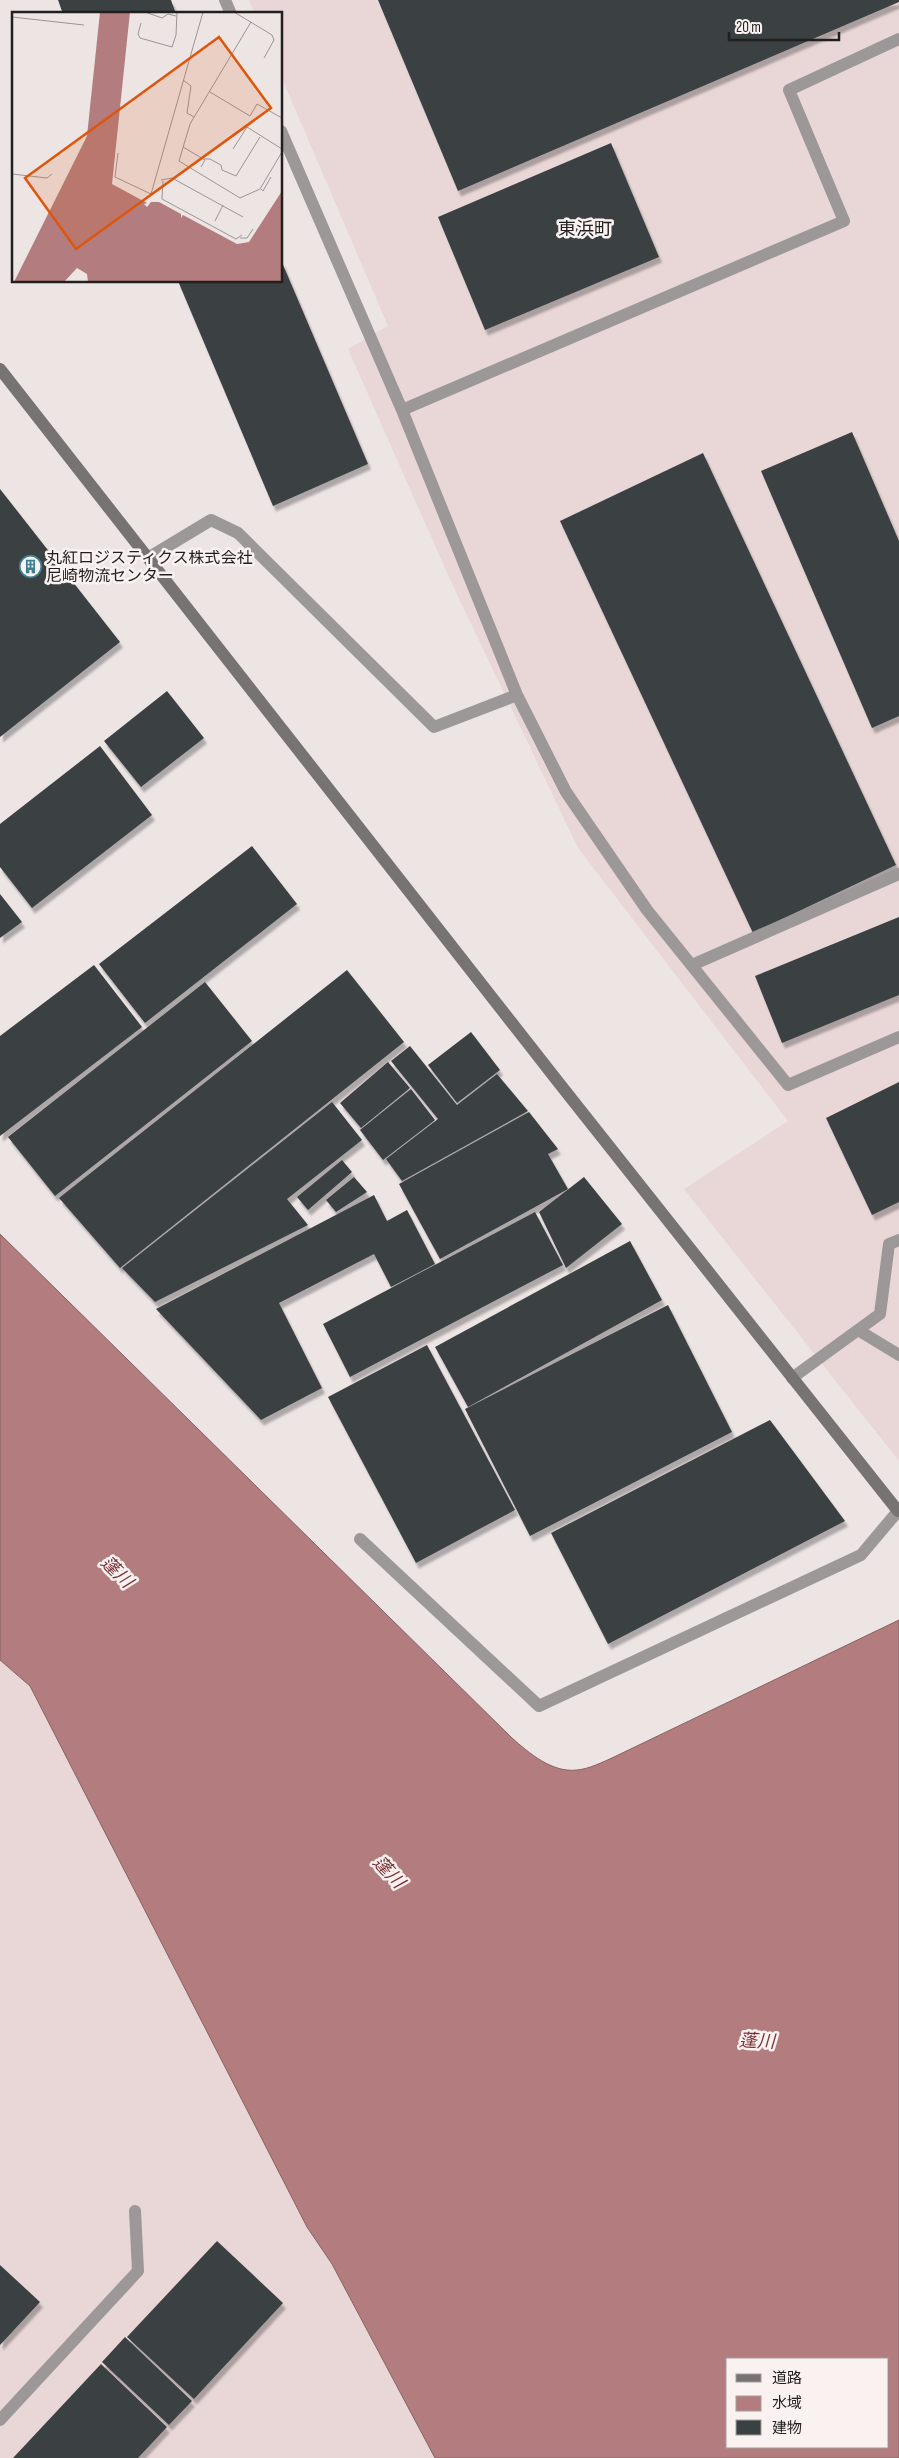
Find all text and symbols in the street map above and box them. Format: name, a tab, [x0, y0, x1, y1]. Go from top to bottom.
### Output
scale bar	[729, 10, 839, 42]
inset map	[12, 12, 282, 282]
text: 20 m	[736, 18, 761, 37]
district label: 東浜町	[558, 219, 612, 240]
place label: 丸紅ロジスティクス株式会社 尼崎物流センター	[46, 549, 253, 586]
building icon: 丸紅ロジスティクス株式会社 尼崎物流センター	[18, 554, 42, 578]
water label: 蓬川	[96, 1552, 138, 1594]
water label: 蓬川	[369, 1852, 410, 1894]
water label: 蓬川	[739, 2030, 777, 2053]
legend	[726, 2358, 889, 2448]
text: 道路	[772, 2369, 802, 2388]
text: 水域	[772, 2394, 802, 2413]
text: 建物	[772, 2419, 802, 2438]

